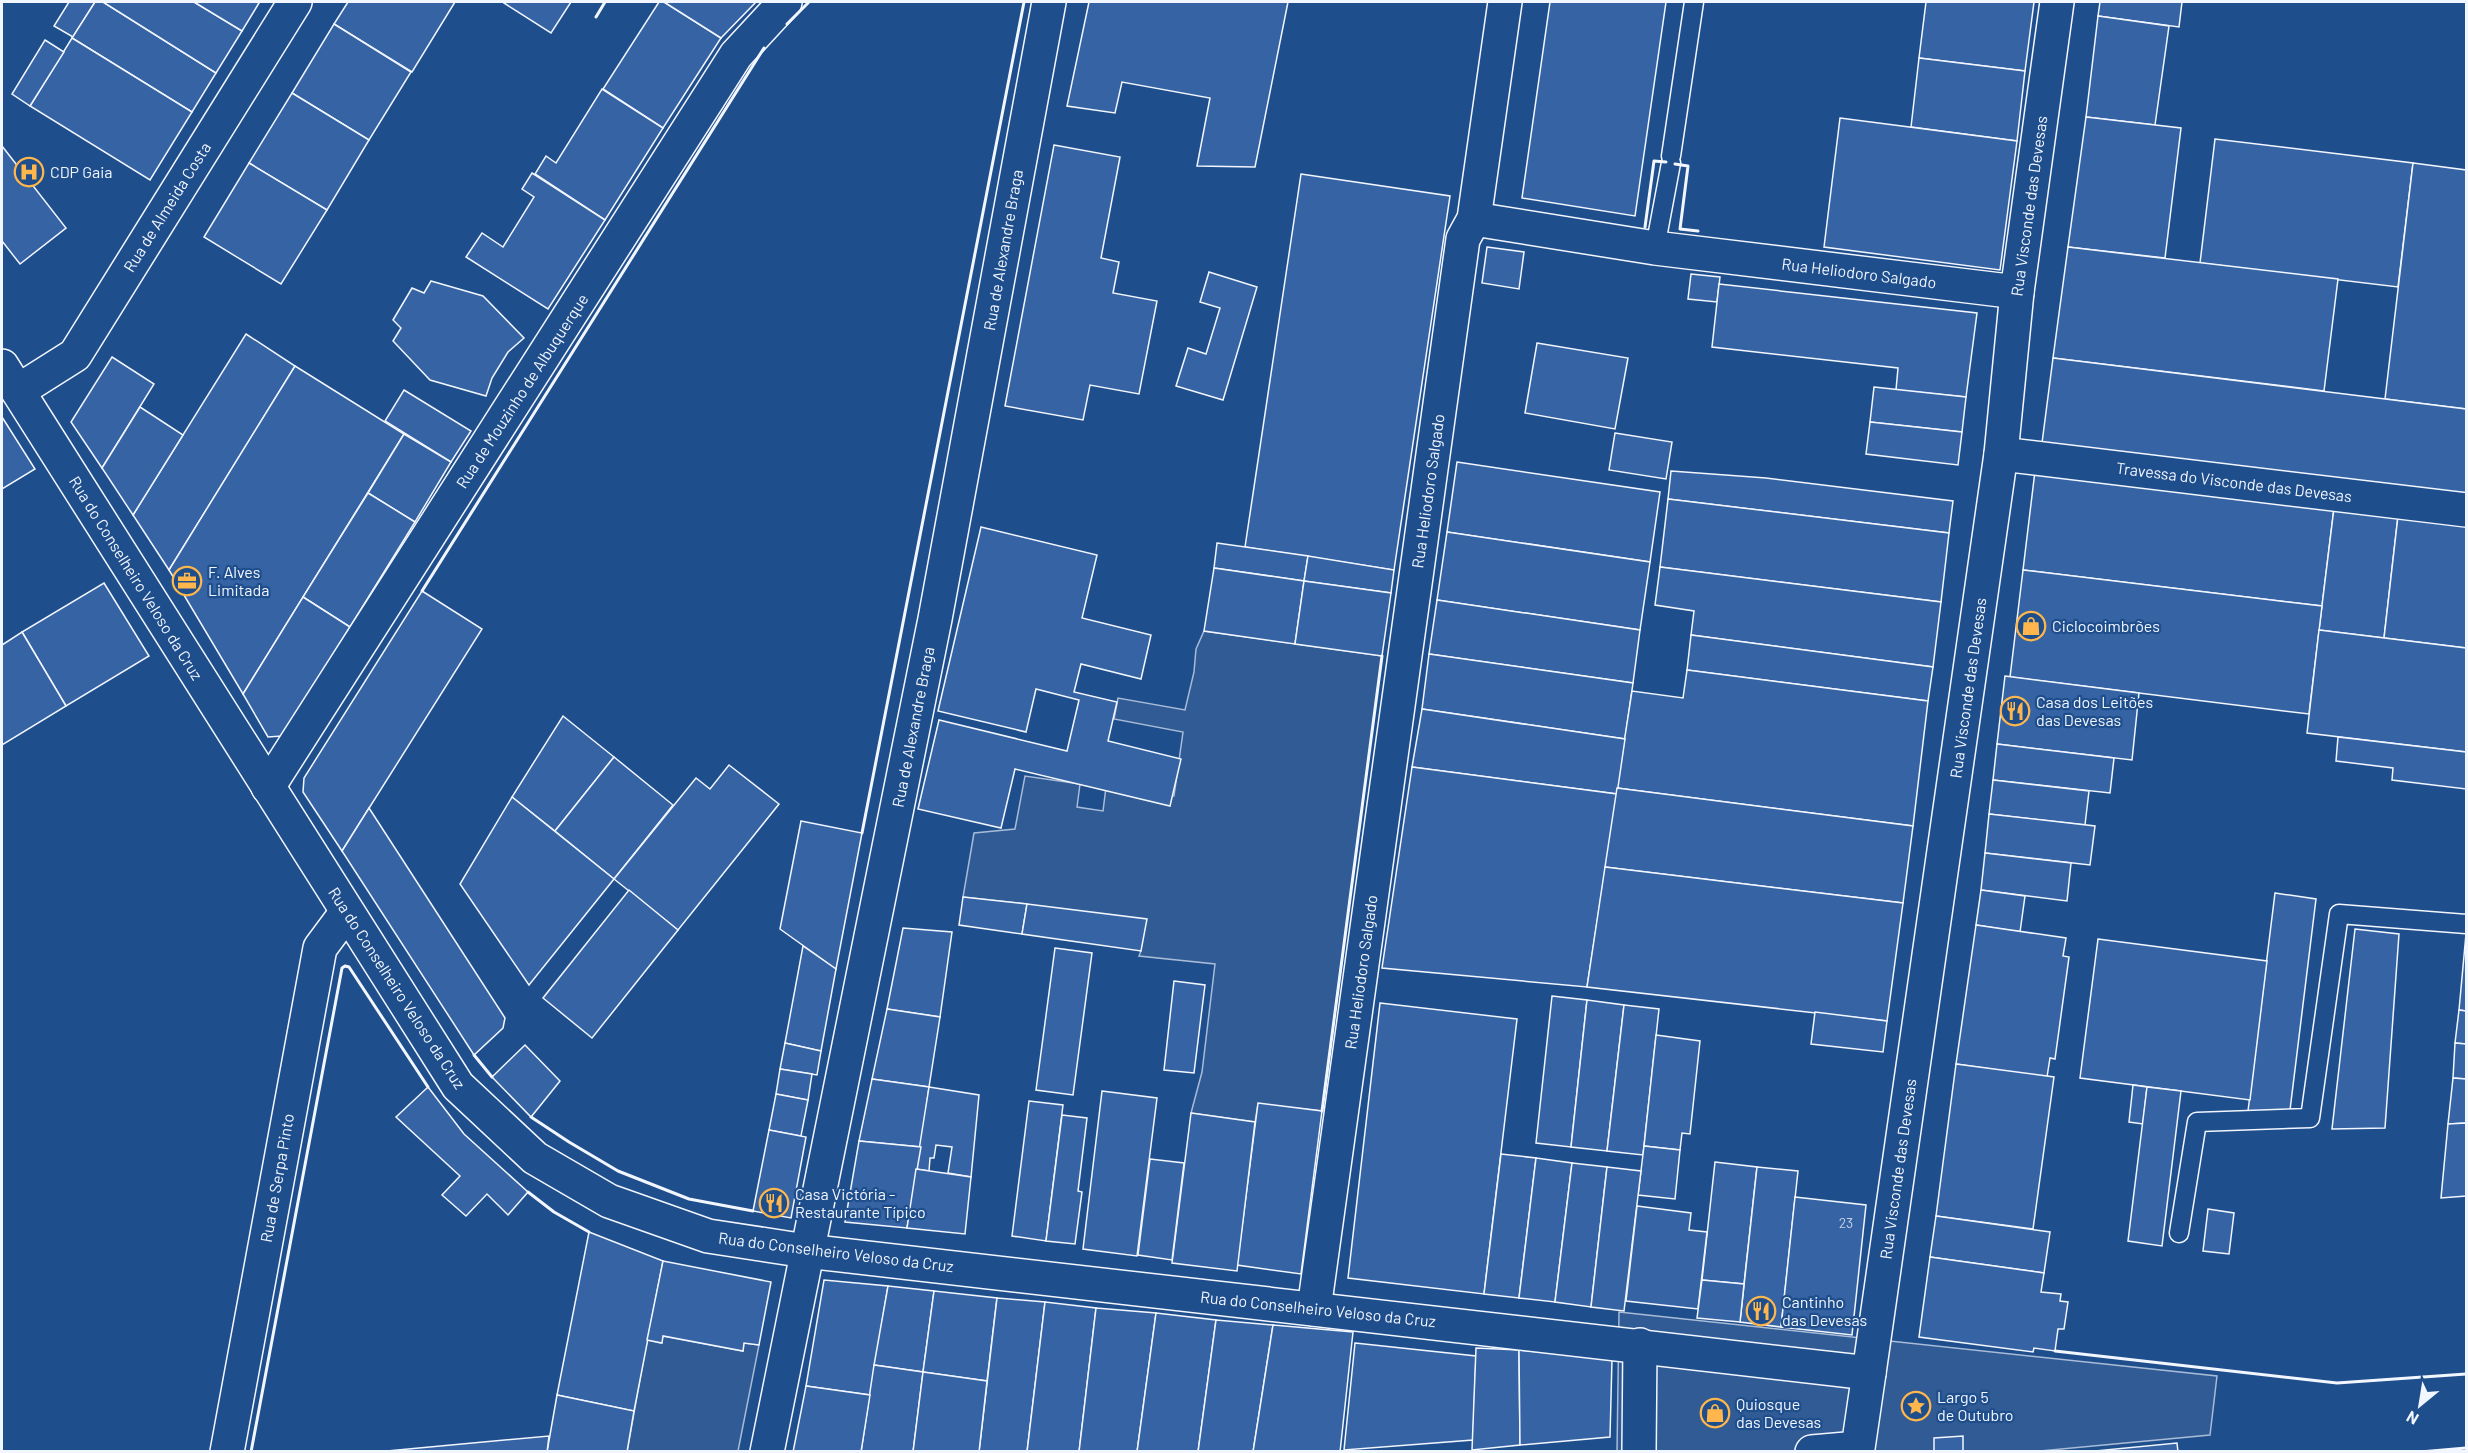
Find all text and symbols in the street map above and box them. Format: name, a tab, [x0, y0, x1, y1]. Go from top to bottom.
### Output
street label: Rua Visconde das Devesas	[2006, 114, 2051, 297]
street label: Rua de Almeida Costa	[119, 138, 214, 275]
hospital icon: CDP Gaia	[13, 156, 45, 188]
place label: CDP Gaia	[50, 162, 112, 181]
street label: Rua de Alexandre Braga	[979, 168, 1026, 332]
street label: Rua Heliodoro Salgado	[1781, 254, 1937, 291]
street label: Rua de Mouzinho de Albuquerque	[452, 290, 592, 491]
street label: Rua Heliodoro Salgado	[1407, 413, 1448, 569]
street label: Travessa do Visconde das Devesas	[2115, 458, 2353, 505]
street label: Rua do Conselheiro Veloso da Cruz	[66, 472, 207, 683]
place label: F. Alves Limitada	[208, 562, 269, 599]
office icon: F. Alves Limitada	[171, 565, 203, 597]
street label: Rua Visconde das Devesas	[1945, 596, 1990, 779]
shop icon: Ciclocoimbrões	[2015, 610, 2047, 642]
place label: Ciclocoimbrões	[2052, 616, 2160, 635]
street label: Rua de Alexandre Braga	[888, 645, 937, 809]
place label: Casa dos Leitões das Devesas	[2036, 692, 2153, 729]
restaurant icon: Casa dos Leitões das Devesas	[1999, 695, 2031, 727]
street label: Rua do Conselheiro Veloso da Cruz	[325, 883, 470, 1092]
street label: Rua Heliodoro Salgado	[1340, 894, 1381, 1050]
street label: Rua Visconde das Devesas	[1875, 1077, 1920, 1260]
street label: Rua de Serpa Pinto	[256, 1112, 297, 1244]
place label: Casa Victória - Restaurante Típico	[795, 1184, 926, 1221]
restaurant icon: Casa Victória - Restaurante Típico	[758, 1187, 790, 1219]
house number: 23	[1839, 1214, 1853, 1231]
street label: Rua do Conselheiro Veloso da Cruz	[717, 1228, 955, 1275]
street label: Rua do Conselheiro Veloso da Cruz	[1199, 1287, 1437, 1330]
place label: Cantinho das Devesas	[1782, 1292, 1867, 1329]
restaurant icon: Cantinho das Devesas	[1745, 1295, 1777, 1327]
north arrow	[2390, 1375, 2450, 1435]
place label: Largo 5 de Outubro	[1937, 1387, 2014, 1424]
place icon: Largo 5 de Outubro	[1900, 1390, 1932, 1422]
place label: Quiosque das Devesas	[1736, 1394, 1821, 1431]
shop icon: Quiosque das Devesas	[1699, 1397, 1731, 1429]
text: N	[2403, 1408, 2422, 1429]

